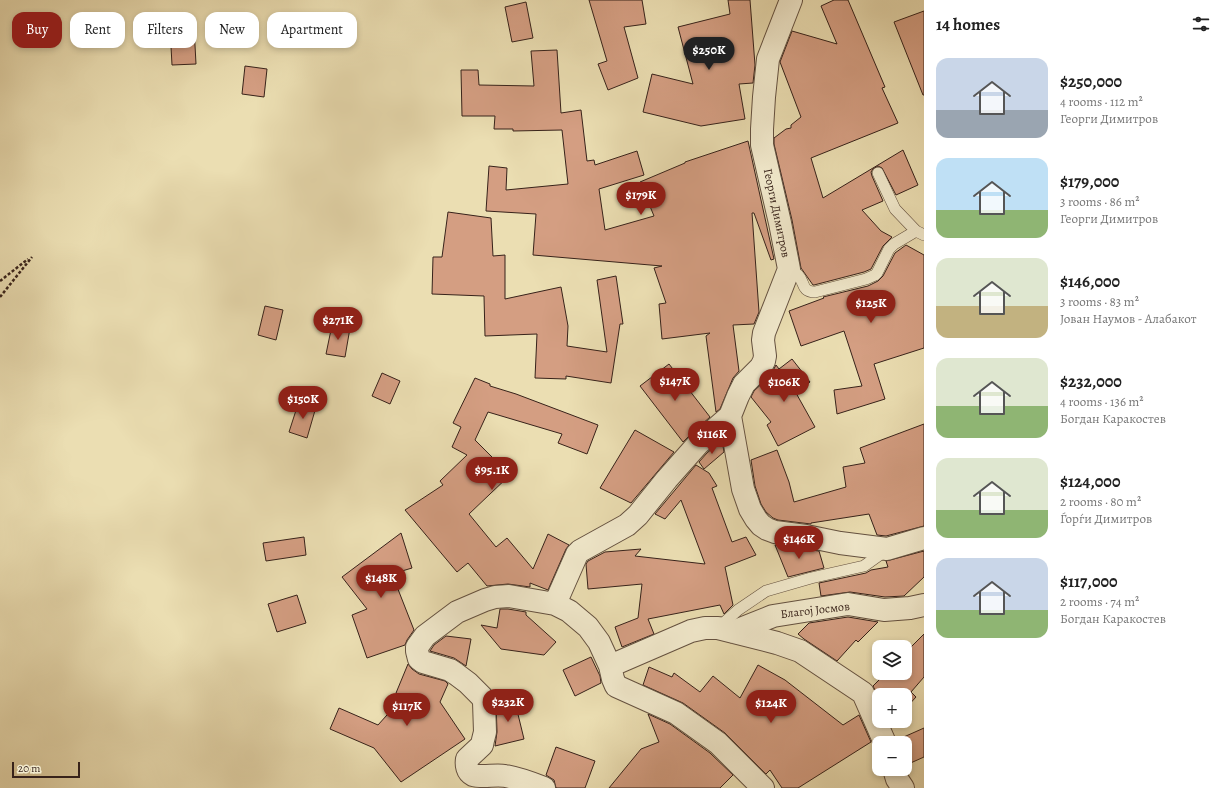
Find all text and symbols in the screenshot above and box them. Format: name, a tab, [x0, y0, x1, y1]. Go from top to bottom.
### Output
chip: Buy	[12, 12, 62, 48]
chip: Rent	[70, 12, 125, 48]
chip: Filters	[133, 12, 197, 48]
chip: New	[205, 12, 259, 48]
chip: Apartment	[267, 12, 357, 48]
text: 14 homes	[936, 13, 1000, 36]
icon: filters	[1190, 13, 1212, 35]
pin: $250K	[681, 37, 737, 71]
text: $250K	[693, 41, 725, 58]
text: $250,000	[1060, 70, 1122, 93]
icon: home	[968, 74, 1016, 122]
text: 4 rooms · 112 m²	[1060, 93, 1143, 110]
text: Георги Димитров	[1060, 110, 1158, 127]
street label: Георги Димитров	[760, 167, 794, 259]
text: $179,000	[1060, 170, 1119, 193]
icon: home	[968, 174, 1016, 222]
pin: $179K	[613, 182, 669, 216]
text: $179K	[626, 186, 656, 203]
text: 3 rooms · 86 m²	[1060, 193, 1140, 210]
text: Георги Димитров	[1060, 210, 1158, 227]
text: $146,000	[1060, 270, 1120, 293]
icon: home	[968, 274, 1016, 322]
pin: $125K	[843, 290, 899, 324]
text: 3 rooms · 83 m²	[1060, 293, 1139, 310]
text: $125K	[855, 294, 887, 311]
pin: $271K	[310, 307, 366, 341]
text: Јован Наумов - Алабакот	[1060, 310, 1197, 327]
text: $271K	[322, 311, 354, 328]
pin: $147K	[647, 368, 703, 402]
pin: $106K	[756, 369, 812, 403]
text: $232,000	[1060, 370, 1122, 393]
text: $147K	[660, 372, 690, 389]
text: $106K	[768, 373, 800, 390]
icon: home	[968, 374, 1016, 422]
pin: $150K	[275, 386, 331, 420]
text: $150K	[287, 390, 319, 407]
text: 4 rooms · 136 m²	[1060, 393, 1144, 410]
text: Богдан Каракостев	[1060, 410, 1166, 427]
pin: $116K	[684, 421, 740, 455]
text: $116K	[697, 425, 727, 442]
pin: $95.1K	[459, 457, 525, 491]
text: $95.1K	[475, 461, 509, 478]
text: $124,000	[1060, 470, 1120, 493]
icon: home	[968, 474, 1016, 522]
text: 2 rooms · 80 m²	[1060, 493, 1141, 510]
text: Ѓорѓи Димитров	[1060, 510, 1152, 527]
pin: $146K	[771, 526, 827, 560]
text: $146K	[783, 530, 815, 547]
pin: $148K	[353, 565, 409, 599]
text: $148K	[365, 569, 397, 586]
text: $117,000	[1060, 570, 1118, 593]
icon: home	[968, 574, 1016, 622]
text: 2 rooms · 74 m²	[1060, 593, 1139, 610]
street label: Благој Јосмов	[779, 598, 851, 622]
text: Богдан Каракостев	[1060, 610, 1166, 627]
map controls	[872, 640, 912, 776]
button: layers	[872, 640, 912, 680]
button: +	[872, 688, 912, 728]
pin: $232K	[480, 689, 536, 723]
pin: $124K	[743, 690, 799, 724]
pin: $117K	[379, 693, 435, 727]
text: $232K	[492, 693, 524, 710]
text: $124K	[755, 694, 787, 711]
text: $117K	[392, 697, 422, 714]
button: −	[872, 736, 912, 776]
scale bar	[12, 760, 80, 779]
text: 20 m	[18, 761, 40, 776]

